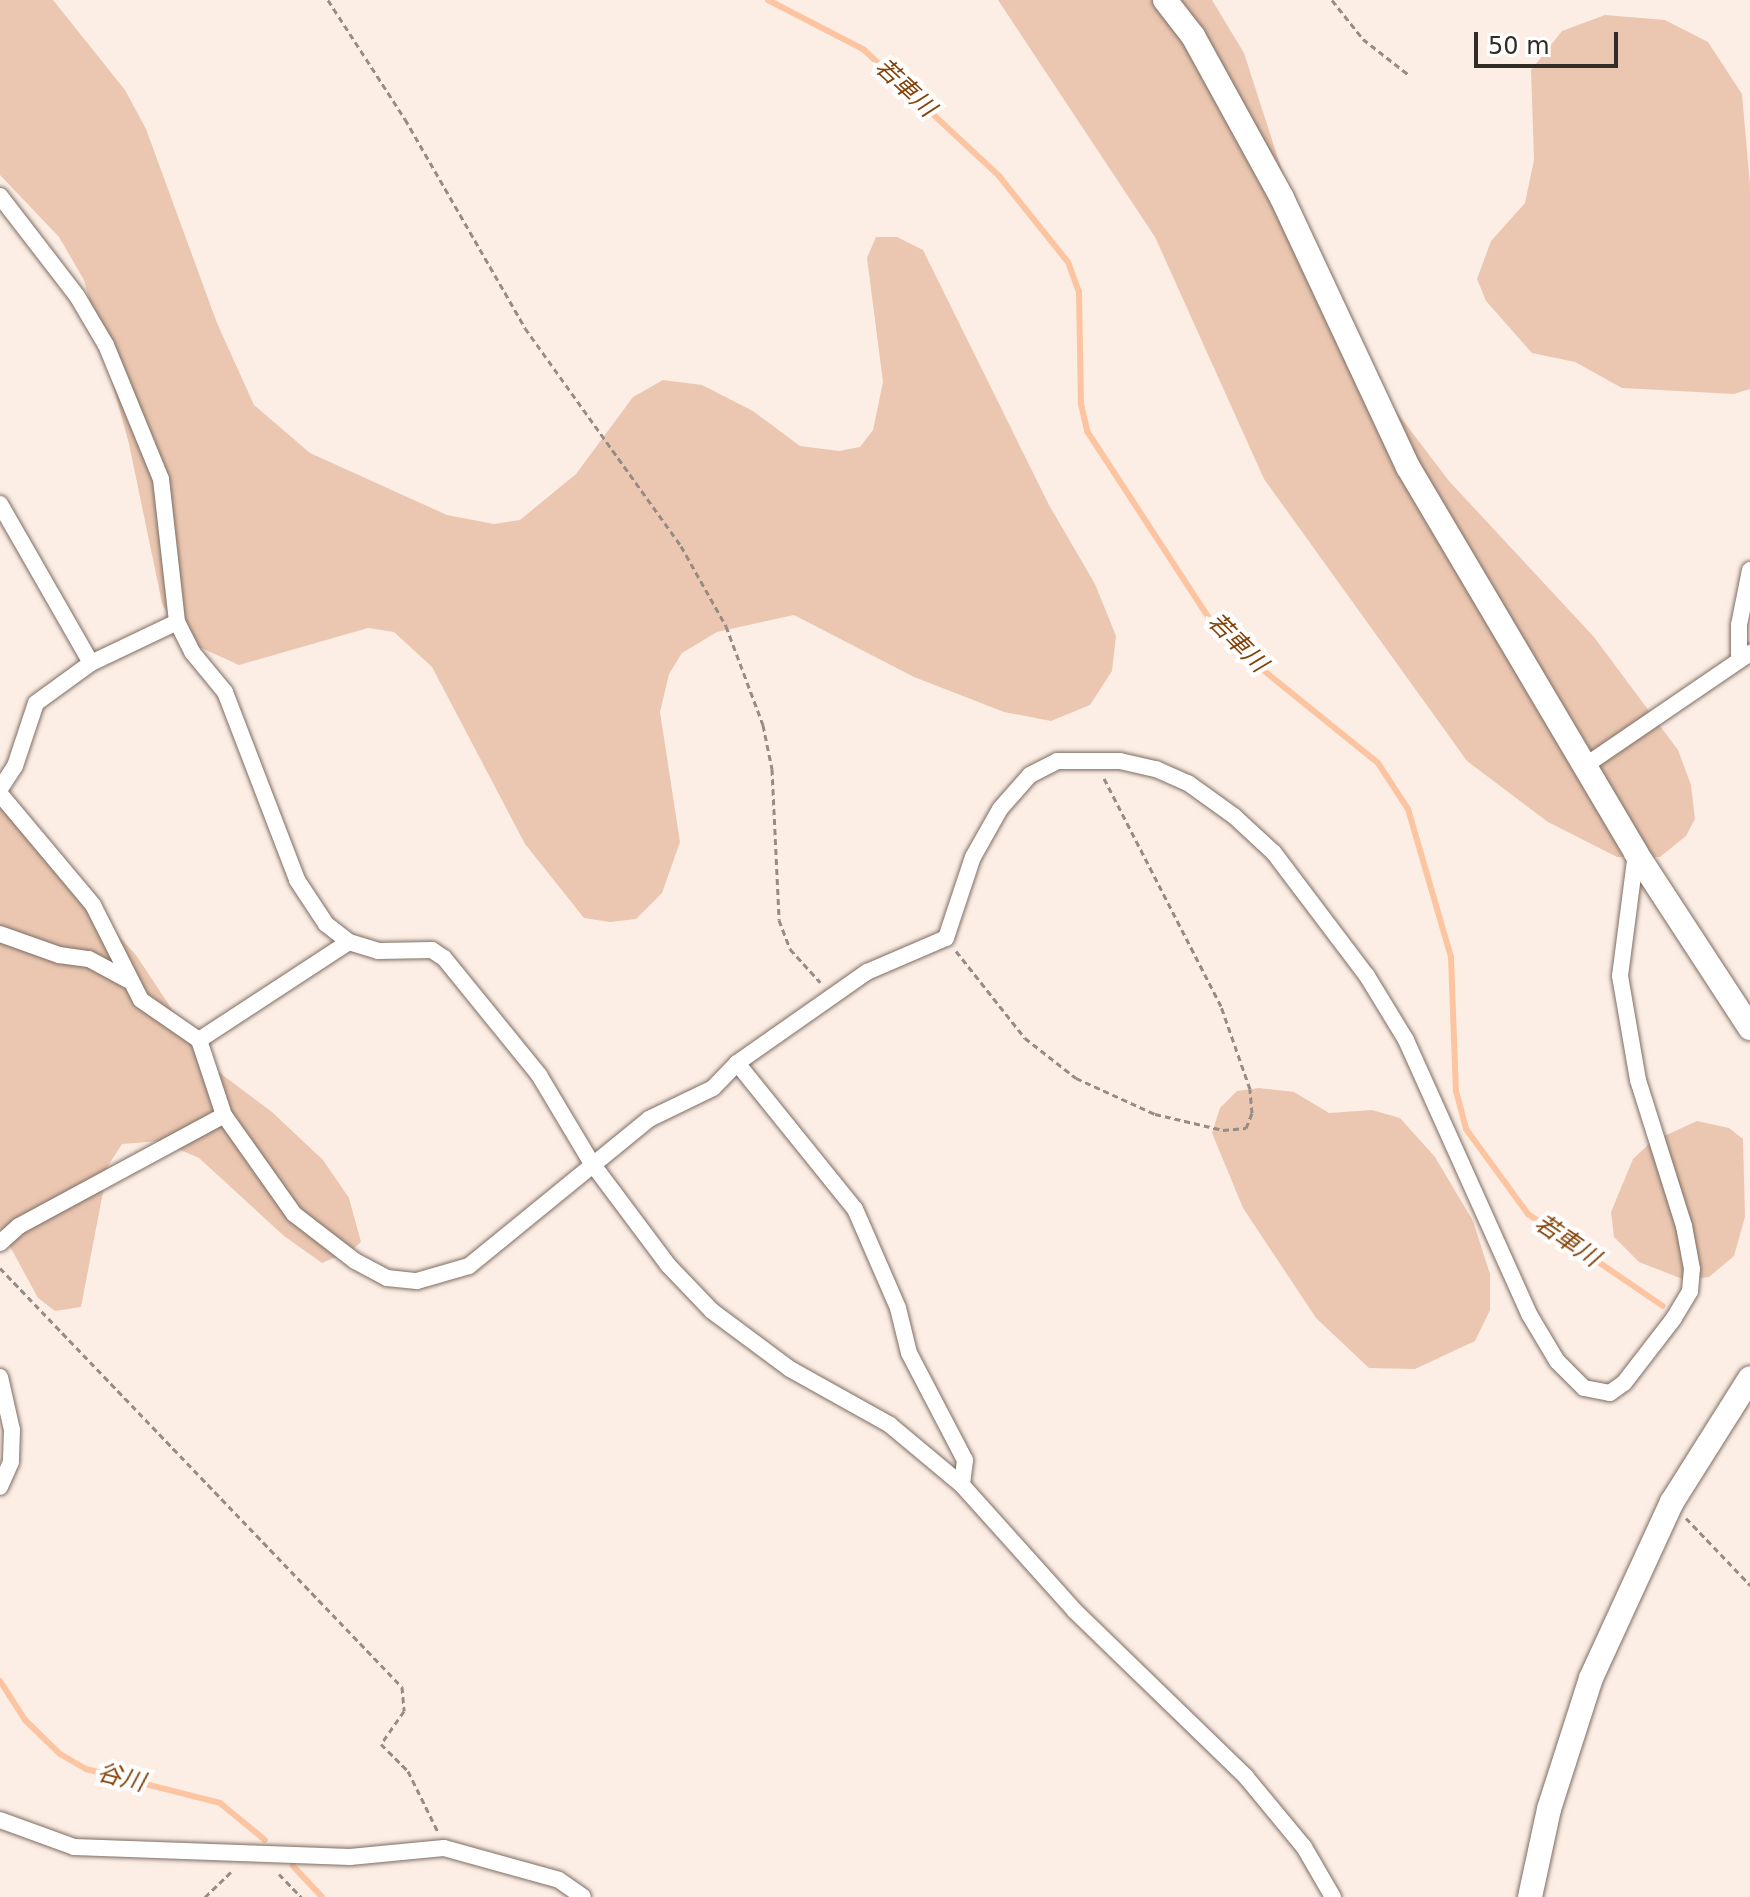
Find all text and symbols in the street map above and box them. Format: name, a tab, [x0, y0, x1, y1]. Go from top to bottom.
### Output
scale bar	[1478, 16, 1622, 66]
text: 50 m	[1488, 32, 1550, 60]
water label: 若車川	[869, 53, 941, 123]
water label: 若車川	[1201, 607, 1273, 679]
water label: 若車川	[1529, 1209, 1605, 1273]
water label: 谷川	[94, 1758, 148, 1798]

